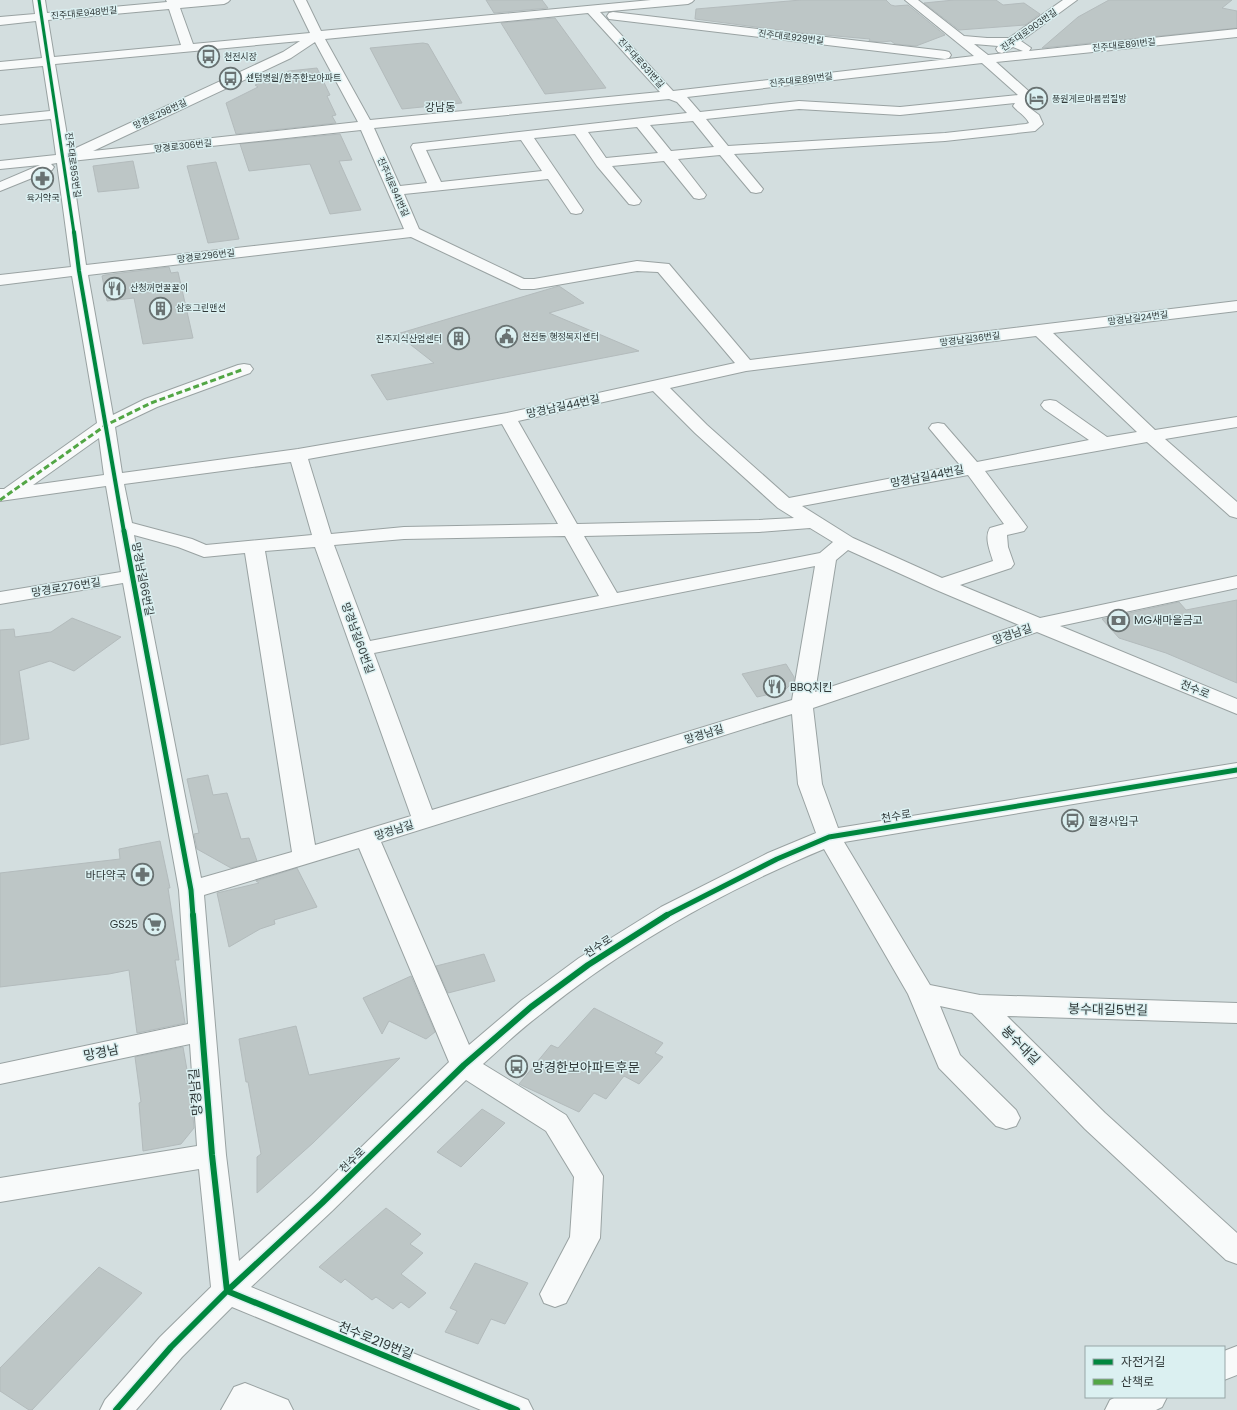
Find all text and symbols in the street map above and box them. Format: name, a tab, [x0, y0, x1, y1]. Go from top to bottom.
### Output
street label: 진주대로948번길	[50, 4, 118, 22]
street label: 진주대로903번길	[998, 6, 1060, 54]
street label: 진주대로929번길	[757, 27, 825, 47]
street label: 진주대로931번길	[615, 35, 667, 91]
street label: 진주대로891번길	[1092, 36, 1156, 54]
bus stop icon: 천전시장	[196, 44, 222, 70]
place label: 천전시장	[224, 51, 257, 63]
bus stop icon: 센텀병원/한주한보아파트	[218, 65, 244, 91]
street label: 진주대로891번길	[769, 70, 833, 90]
place label: 센텀병원/한주한보아파트	[246, 72, 341, 84]
hotel icon: 풍원게르마륨찜질방	[1024, 86, 1050, 112]
place label: 풍원게르마륨찜질방	[1052, 93, 1127, 105]
street label: 망경로298번길	[131, 96, 189, 132]
district label: 강남동	[425, 99, 455, 115]
street label: 진주대로953번길	[62, 131, 84, 199]
street label: 망경로306번길	[153, 137, 213, 155]
street label: 진주대로941번길	[375, 155, 411, 219]
pharmacy icon: 육거약국	[30, 166, 56, 192]
place label: 육거약국	[26, 192, 60, 204]
street label: 망경로296번길	[177, 247, 235, 265]
restaurant icon: 산청꺼먼꿀꿀이	[101, 275, 127, 301]
place label: 산청꺼먼꿀꿀이	[130, 282, 188, 294]
building icon: 삼호그린맨션	[148, 295, 174, 321]
place label: 삼호그린맨션	[176, 302, 226, 314]
street label: 망경남길24번길	[1107, 308, 1169, 328]
public building icon: 천전동 행정복지센터	[493, 324, 519, 350]
building icon: 진주지식산업센터	[445, 326, 471, 352]
street label: 망경남길36번길	[939, 329, 1001, 349]
place label: 천전동 행정복지센터	[522, 331, 599, 343]
place label: 진주지식산업센터	[376, 333, 442, 345]
street label: 망경남길44번길	[525, 390, 601, 422]
street label: 망경남길44번길	[889, 461, 965, 491]
street label: 망경남길66번길	[128, 541, 158, 617]
street label: 망경로276번길	[30, 574, 102, 600]
street label: 망경남길60번길	[338, 600, 378, 676]
bank icon: MG새마을금고	[1105, 607, 1131, 633]
place label: MG새마을금고	[1134, 612, 1203, 628]
street label: 망경남길	[990, 620, 1034, 648]
restaurant icon: BBQ치킨	[762, 674, 788, 700]
street label: 천수로	[1178, 676, 1212, 702]
place label: BBQ치킨	[790, 679, 832, 695]
street label: 망경남길	[682, 720, 726, 748]
street label: 천수로	[880, 805, 912, 827]
bus stop icon: 월경사입구	[1059, 808, 1085, 834]
place label: 월경사입구	[1088, 813, 1139, 829]
street label: 망경남길	[372, 816, 416, 844]
pharmacy icon: 바다약국	[129, 862, 155, 888]
place label: 바다약국	[86, 867, 126, 883]
supermarket icon: GS25	[141, 911, 167, 937]
place label: GS25	[110, 916, 138, 932]
street label: 천수로	[581, 931, 615, 961]
street label: 봉수대길5번길	[1068, 999, 1148, 1020]
street label: 봉수대길	[997, 1022, 1044, 1069]
street label: 망경남	[82, 1039, 121, 1066]
bus stop icon: 망경한보아파트후문	[504, 1054, 530, 1080]
place label: 망경한보아파트후문	[532, 1058, 640, 1077]
street label: 망경남길	[184, 1067, 207, 1117]
street label: 천수로	[336, 1144, 368, 1176]
street label: 천수로219번길	[335, 1317, 416, 1364]
legend	[1085, 1346, 1225, 1398]
text: 자전거길	[1121, 1353, 1165, 1370]
text: 산책로	[1121, 1373, 1154, 1390]

